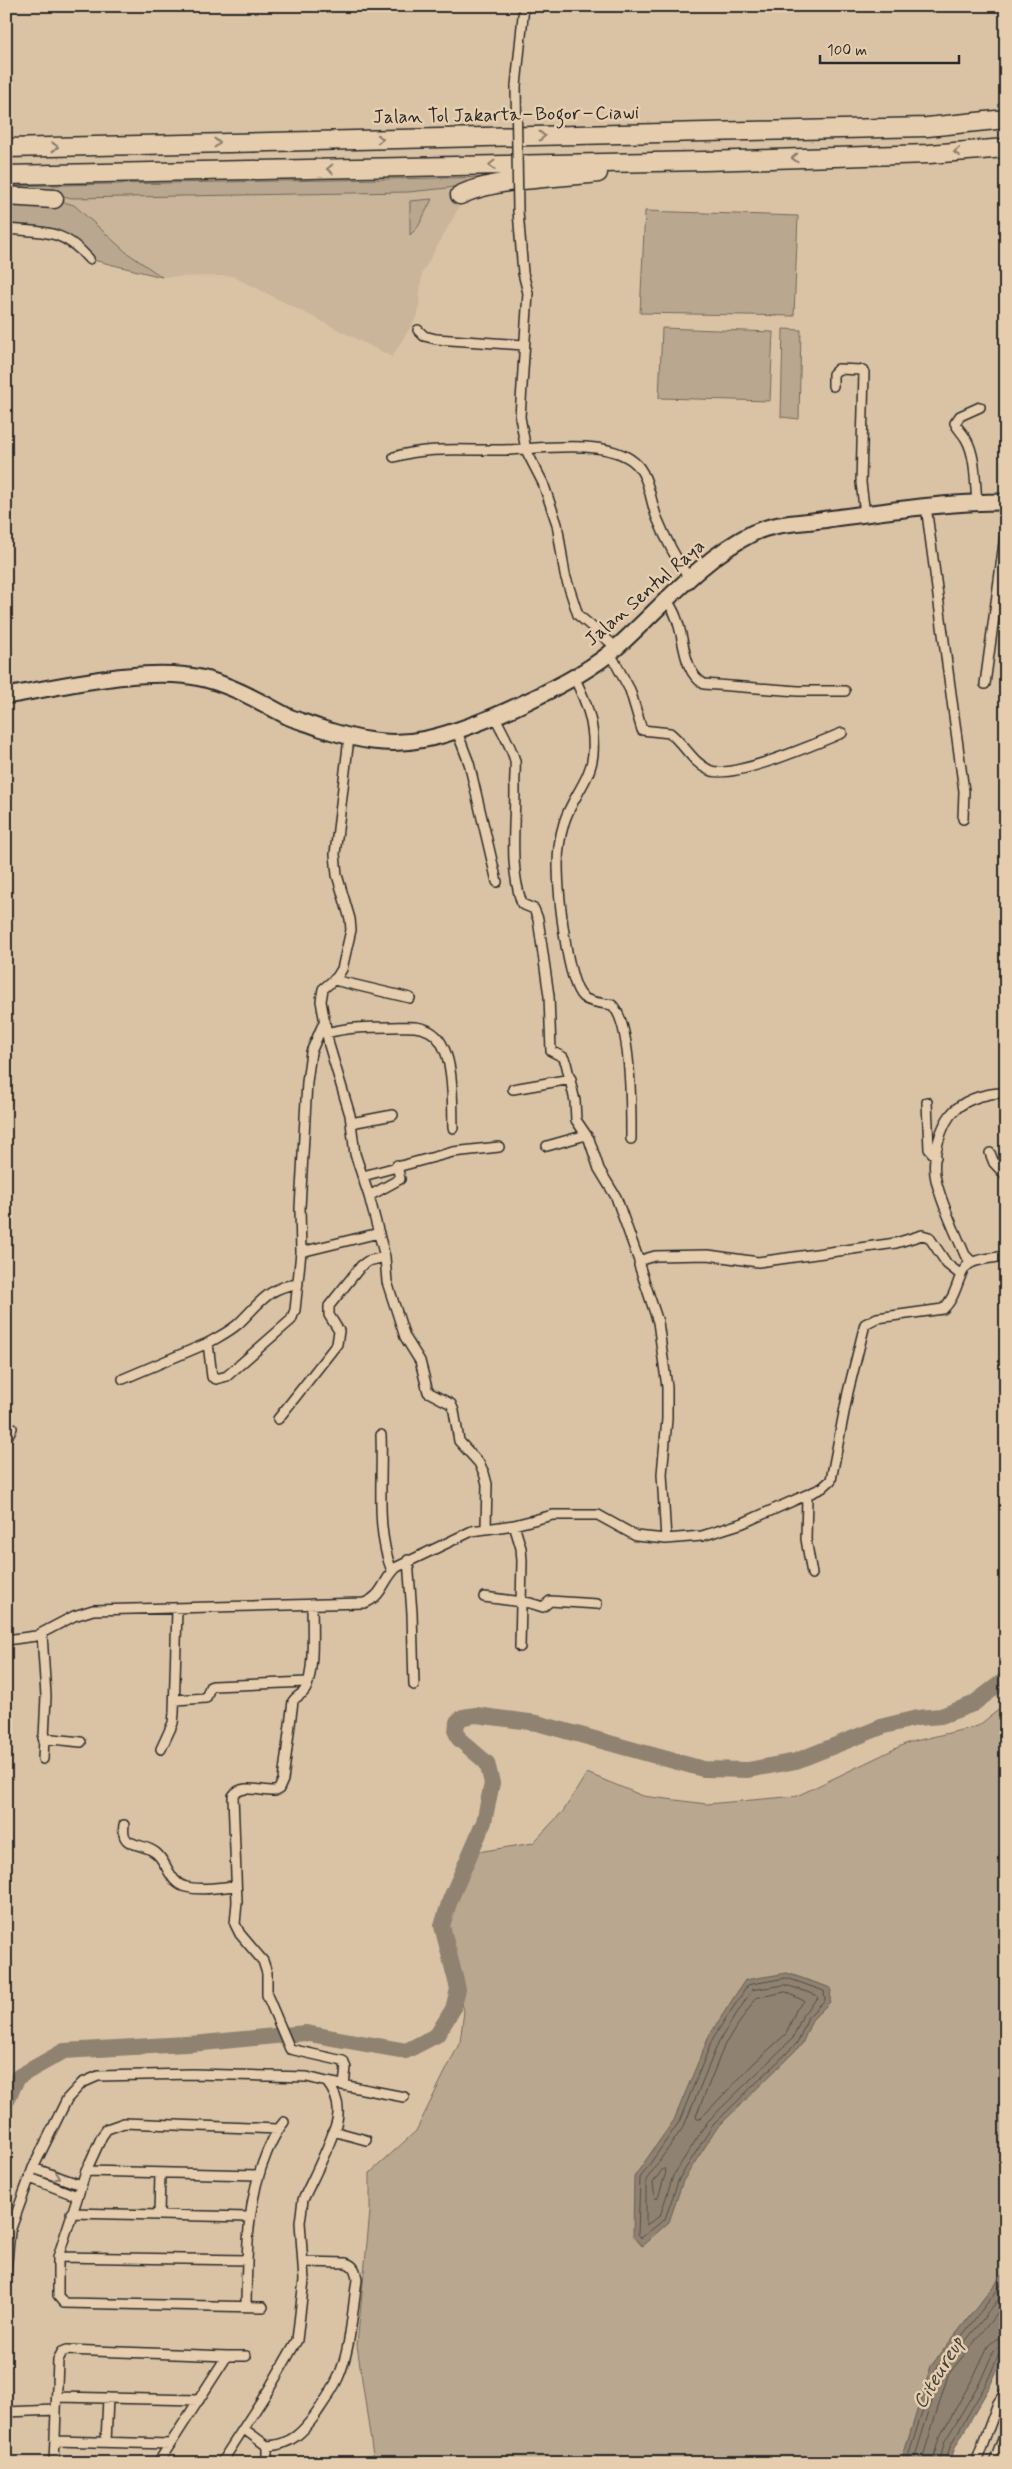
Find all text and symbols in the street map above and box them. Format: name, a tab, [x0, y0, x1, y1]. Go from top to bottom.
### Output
scale bar	[820, 32, 958, 64]
text: 100 m	[827, 41, 867, 61]
street label: Jalan Tol Jakarta–Bogor–Ciawi	[373, 100, 639, 133]
one-way arrow	[539, 131, 547, 141]
one-way arrow	[376, 134, 384, 144]
one-way arrow	[214, 138, 222, 148]
one-way arrow	[52, 142, 59, 152]
one-way arrow	[953, 146, 961, 157]
one-way arrow	[791, 153, 798, 163]
one-way arrow	[488, 160, 496, 171]
one-way arrow	[326, 164, 334, 174]
street label: Jalan Sentul Raya	[580, 534, 710, 652]
one-way arrow	[52, 2171, 61, 2181]
water label: Citeureup	[907, 2331, 972, 2414]

